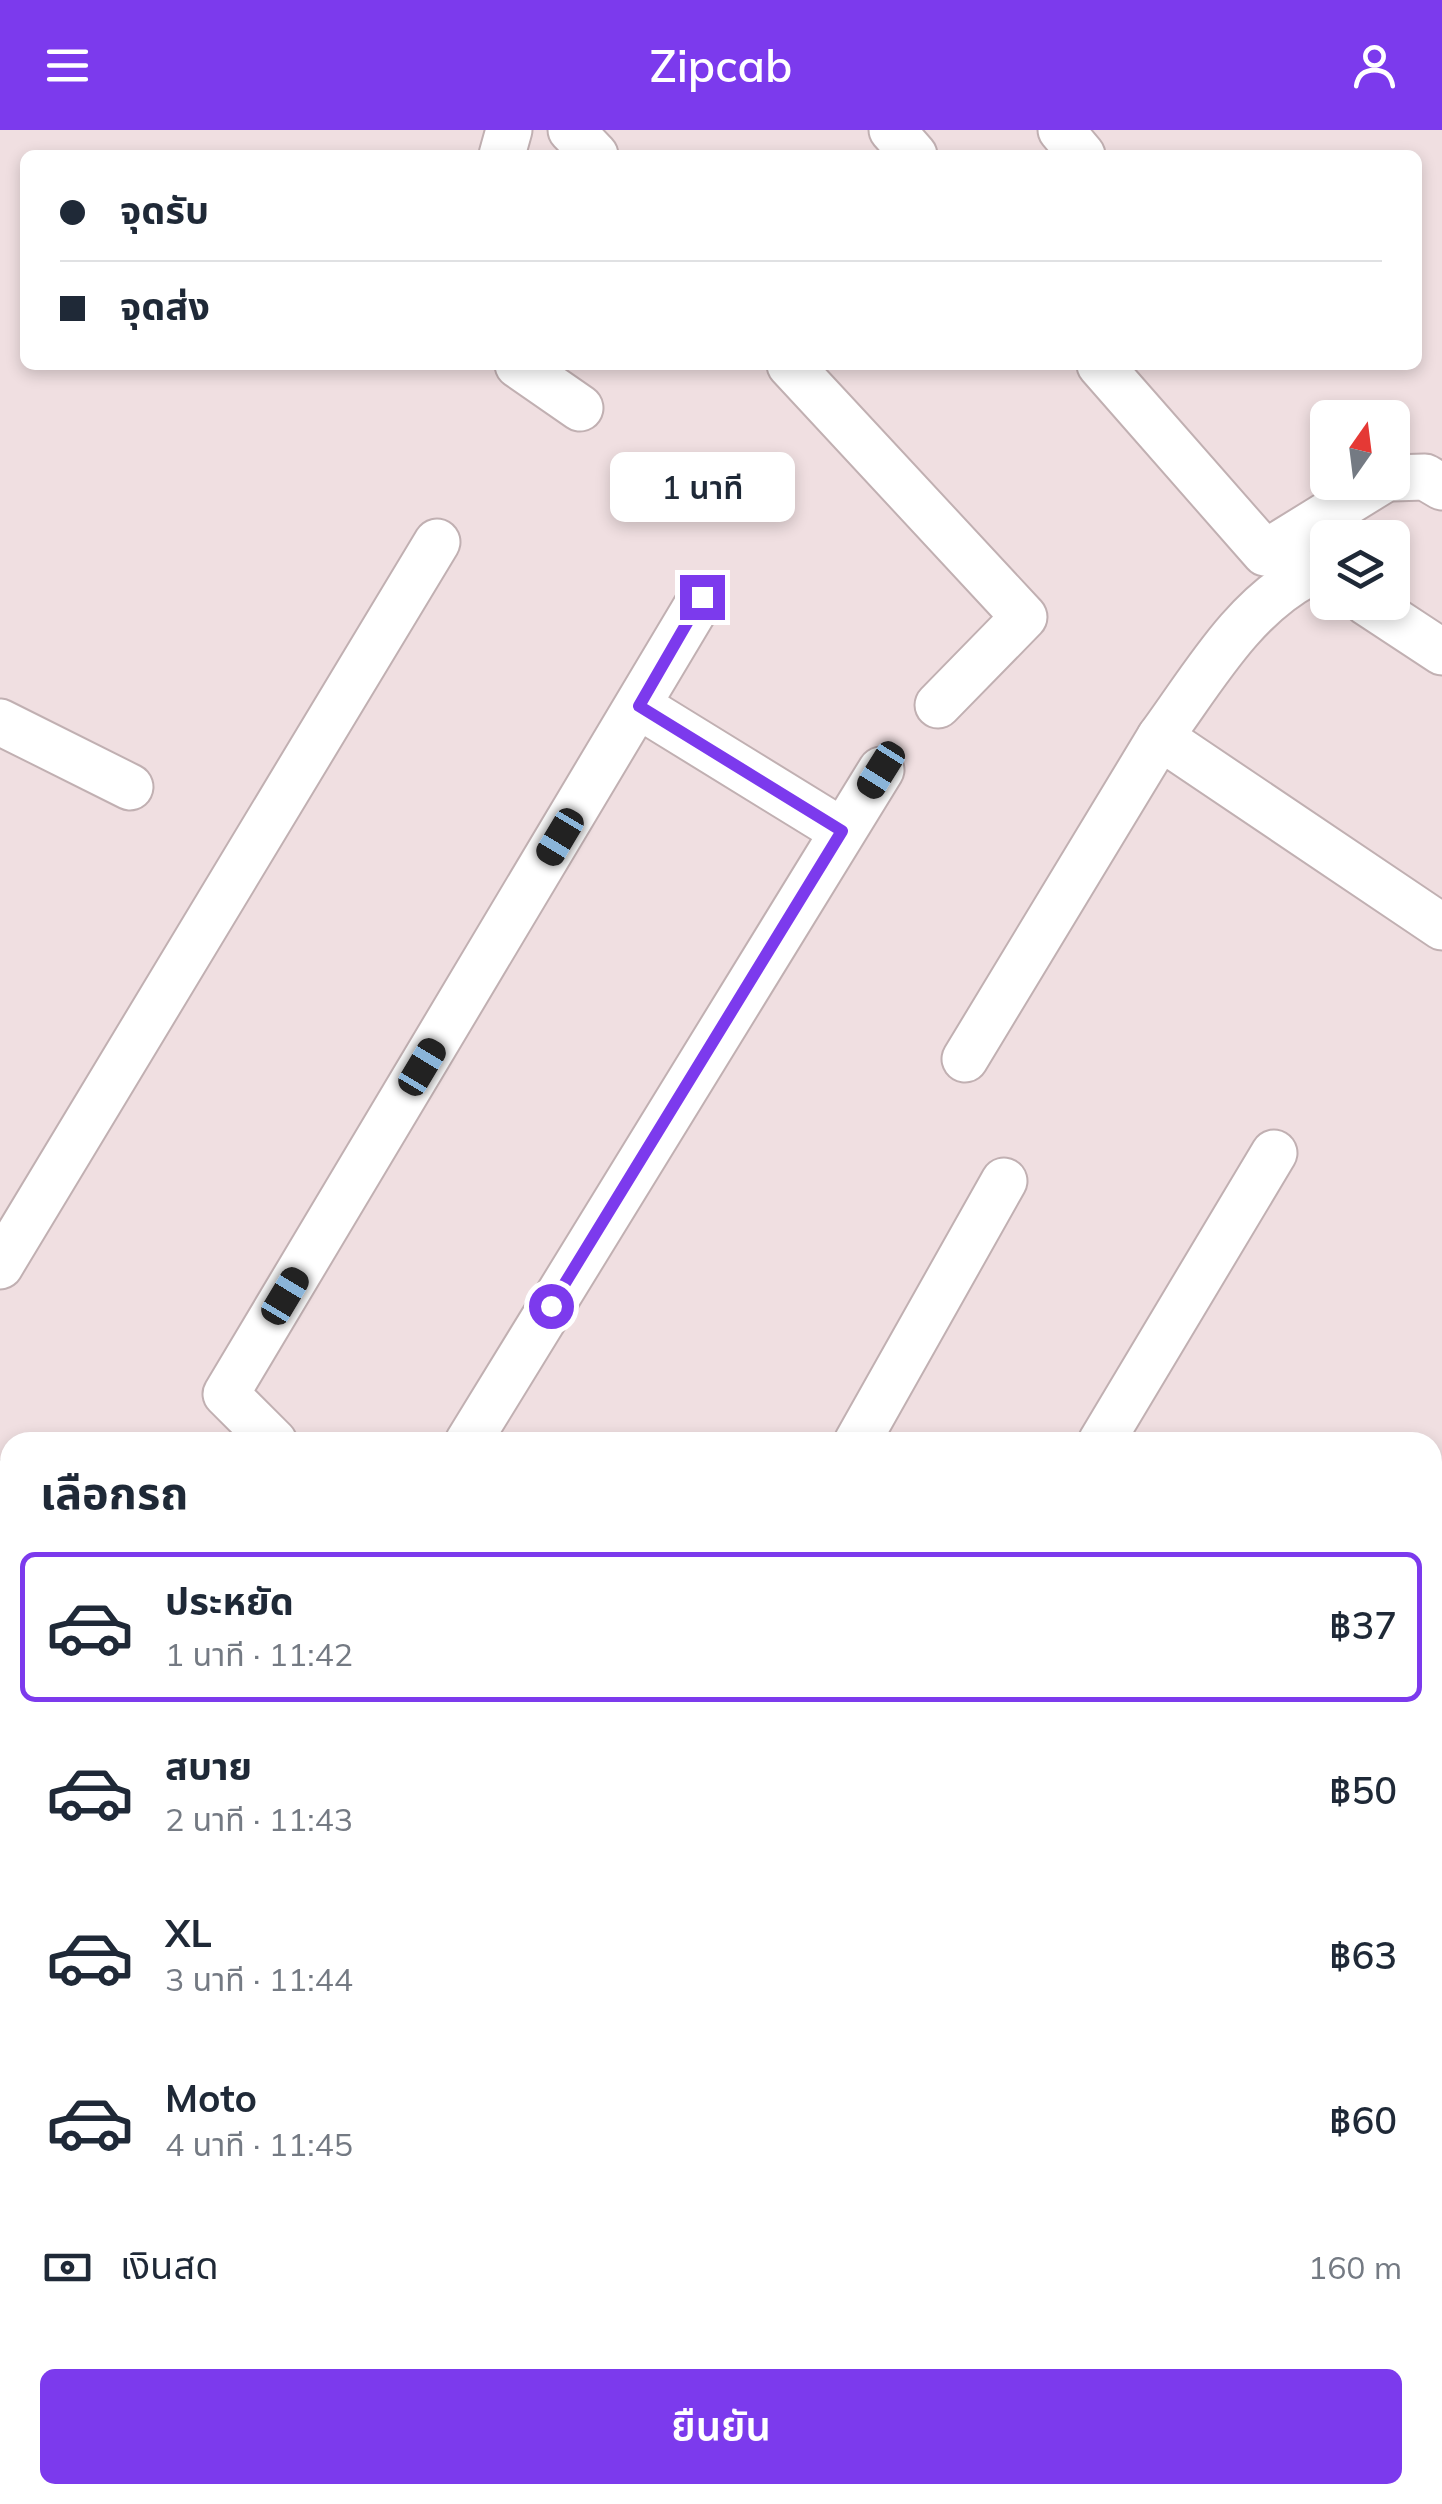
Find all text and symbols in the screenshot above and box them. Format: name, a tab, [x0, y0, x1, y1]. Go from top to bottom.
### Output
text: Zipcab	[650, 37, 792, 93]
icon: menu	[40, 38, 95, 93]
icon: person	[1347, 38, 1402, 93]
text: จุดรับ	[120, 186, 209, 234]
text: จุดส่ง	[120, 282, 210, 330]
north arrow	[1310, 400, 1410, 500]
map controls	[1310, 400, 1410, 620]
callout: 1 นาที	[610, 452, 794, 522]
text: 1 นาที	[662, 467, 743, 507]
button: layers	[1310, 520, 1410, 620]
route end	[680, 575, 725, 620]
car	[852, 737, 910, 803]
car	[532, 804, 588, 870]
car	[394, 1034, 450, 1100]
car	[257, 1263, 313, 1329]
route start	[529, 1284, 574, 1329]
text: เลือกรถ	[40, 1464, 188, 1520]
text: ประหยัด	[165, 1577, 294, 1625]
icon: car	[45, 1582, 135, 1672]
text: ฿37	[1329, 1601, 1397, 1649]
text: 1 นาที · 11:42	[165, 1634, 353, 1674]
text: สบาย	[165, 1742, 252, 1790]
icon: car	[45, 1747, 135, 1837]
text: ฿50	[1329, 1766, 1397, 1814]
text: 2 นาที · 11:43	[165, 1799, 353, 1839]
text: XL	[165, 1909, 212, 1957]
icon: car	[45, 1912, 135, 2002]
text: ฿63	[1329, 1931, 1397, 1979]
text: 3 นาที · 11:44	[165, 1959, 353, 1999]
text: Moto	[165, 2074, 257, 2122]
icon: car	[45, 2077, 135, 2167]
text: ฿60	[1329, 2096, 1397, 2144]
text: 4 นาที · 11:45	[165, 2124, 353, 2164]
icon: cash	[40, 2240, 95, 2295]
text: เงินสด	[120, 2241, 219, 2289]
text: 160 m	[1308, 2247, 1402, 2287]
button: ยืนยัน	[40, 2369, 1402, 2484]

